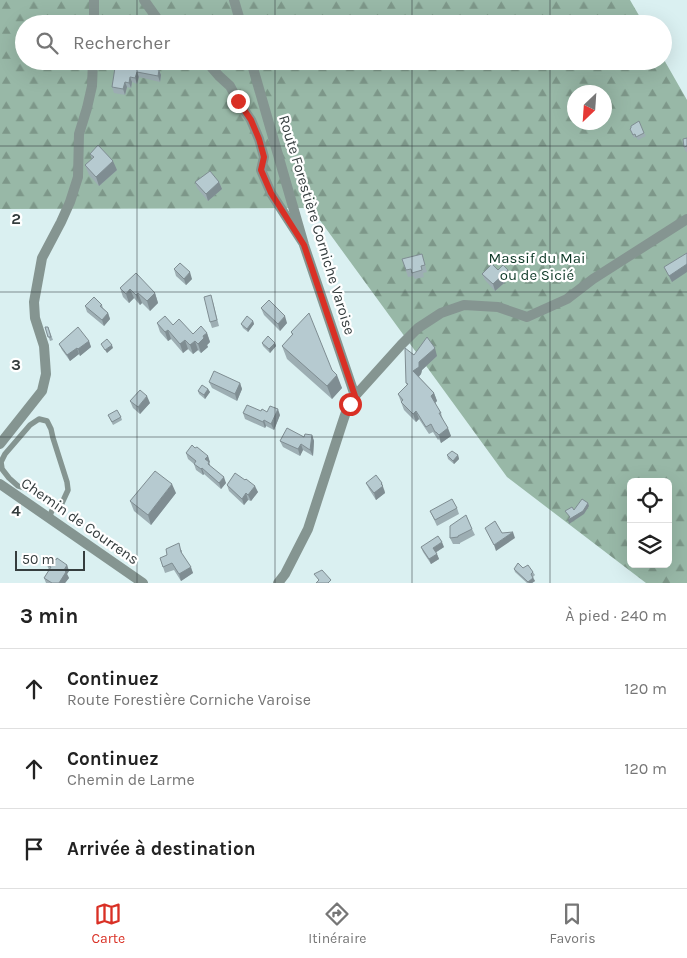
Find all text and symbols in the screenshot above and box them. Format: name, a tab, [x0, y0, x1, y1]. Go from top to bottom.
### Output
search box	[15, 15, 672, 70]
icon: search	[33, 29, 61, 57]
text: Rechercher	[73, 32, 170, 54]
north arrow	[567, 85, 612, 130]
route end	[227, 90, 250, 113]
street label: Route Forestière Corniche Varoise	[275, 113, 359, 337]
text: 2	[11, 209, 21, 228]
park label: Massif du Mai ou de Sicié	[489, 249, 585, 284]
text: 3	[11, 355, 21, 374]
route start	[339, 393, 362, 416]
street label: Chemin de Courrens	[18, 474, 142, 568]
map controls	[627, 478, 672, 568]
button: locate	[627, 478, 672, 523]
text: 4	[11, 501, 21, 520]
button: layers	[627, 523, 672, 568]
scale bar	[15, 548, 85, 571]
text: 50 m	[22, 551, 55, 568]
text: 3 min	[20, 604, 78, 628]
text: À pied · 240 m	[565, 606, 667, 625]
text: Continuez	[67, 668, 159, 690]
icon: ahead	[20, 675, 48, 703]
text: 120 m	[624, 679, 667, 698]
text: Route Forestière Corniche Varoise	[67, 690, 311, 709]
text: Continuez	[67, 748, 159, 770]
icon: ahead	[20, 755, 48, 783]
text: 120 m	[624, 759, 667, 778]
text: Chemin de Larme	[67, 770, 195, 789]
icon: arrive	[20, 835, 48, 863]
text: Arrivée à destination	[67, 838, 256, 860]
tab: Carte	[92, 900, 125, 947]
tab: Itinéraire	[308, 900, 367, 947]
tab: Favoris	[550, 900, 595, 947]

